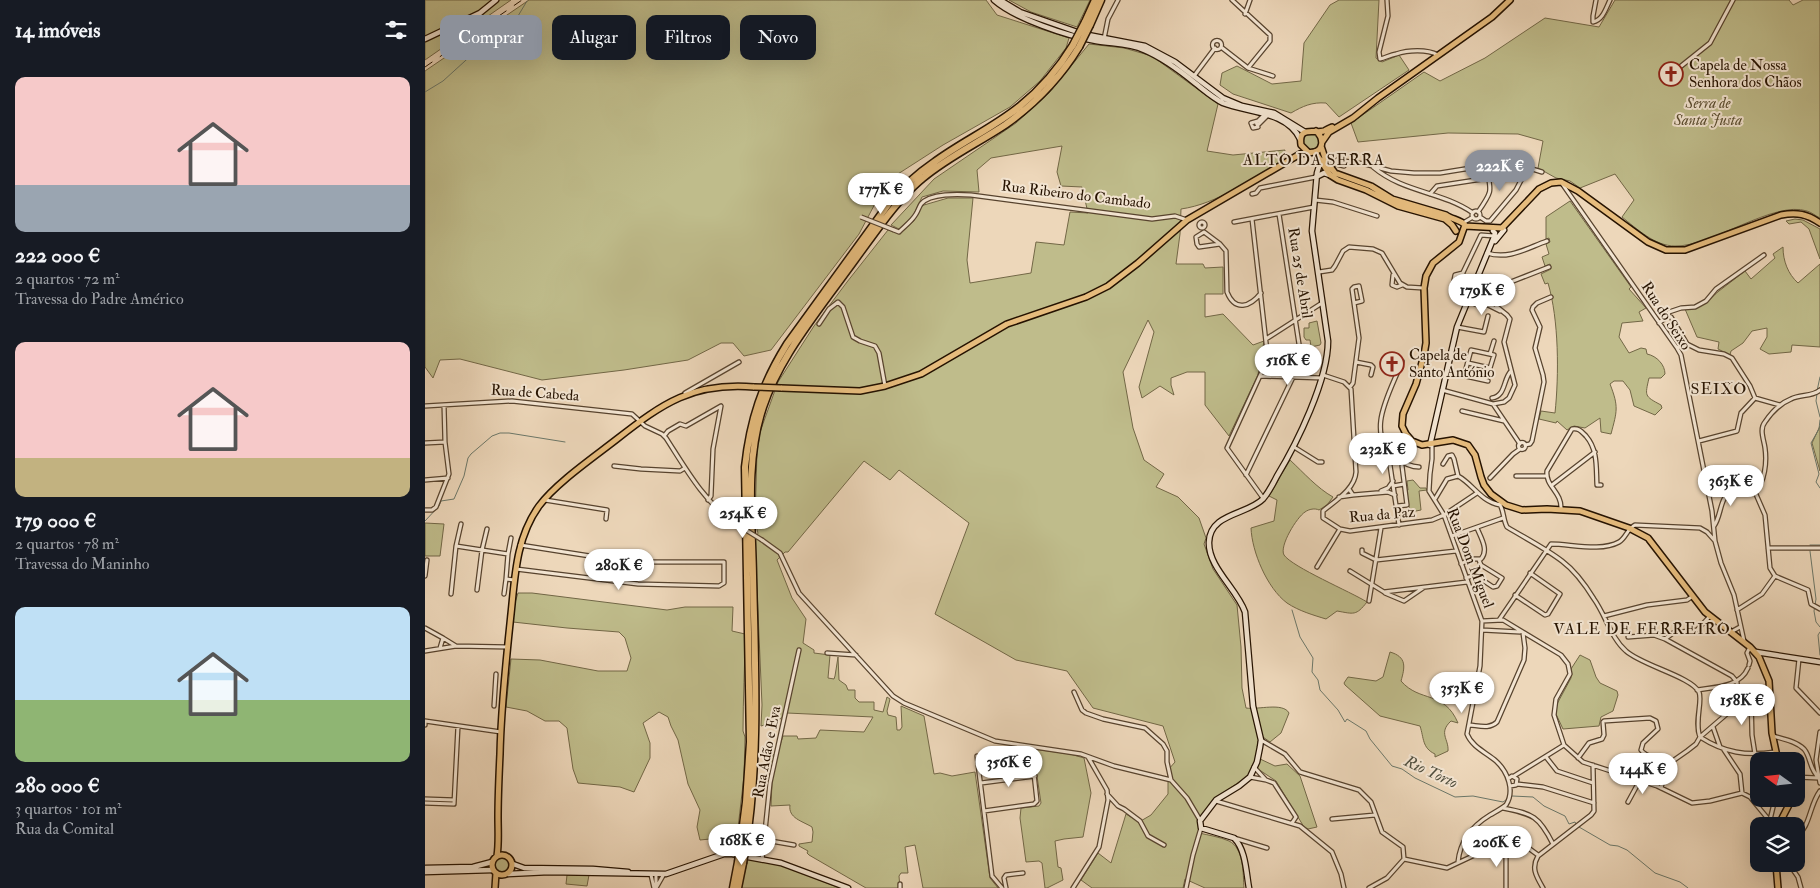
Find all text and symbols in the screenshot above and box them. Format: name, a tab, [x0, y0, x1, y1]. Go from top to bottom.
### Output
chip: Comprar	[440, 15, 542, 60]
chip: Alugar	[552, 15, 636, 60]
chip: Filtros	[646, 15, 730, 60]
chip: Novo	[740, 15, 816, 60]
icon: filters	[382, 16, 410, 44]
text: 14 imóveis	[15, 17, 100, 44]
place label: Capela de Nossa Senhora dos Chãos	[1689, 56, 1802, 92]
church icon: Capela de Nossa Senhora dos Chãos	[1658, 61, 1684, 87]
park label: Serra de Santa Justa	[1673, 94, 1742, 130]
icon: home	[168, 109, 258, 199]
district label: ALTO DA SERRA	[1242, 150, 1385, 170]
pin: 222K €	[1459, 150, 1541, 192]
text: 222K €	[1476, 156, 1524, 176]
pin: 177K €	[840, 172, 922, 215]
street label: Rua Ribeiro do Cambado	[1000, 176, 1152, 214]
text: 177K €	[859, 179, 903, 199]
street label: Rua 25 de Abril	[1283, 226, 1317, 320]
text: 222 000 €	[15, 242, 100, 269]
text: 2 quartos · 72 m²	[15, 269, 120, 289]
pin: 179K €	[1441, 274, 1523, 316]
street label: Rua do Seixo	[1637, 278, 1695, 354]
text: 179K €	[1459, 280, 1505, 300]
text: Travessa do Padre Américo	[15, 289, 184, 309]
pin: 516K €	[1247, 344, 1329, 386]
place label: Capela de Santo António	[1409, 346, 1494, 382]
text: 516K €	[1266, 350, 1310, 370]
church icon: Capela de Santo António	[1379, 351, 1405, 377]
icon: home	[168, 374, 258, 464]
district label: SEIXO	[1691, 379, 1747, 399]
street label: Rua de Cabeda	[490, 380, 581, 406]
pin: 232K €	[1342, 432, 1424, 475]
text: 232K €	[1360, 439, 1406, 459]
pin: 363K €	[1690, 464, 1772, 507]
text: 363K €	[1709, 471, 1753, 491]
pin: 254K €	[702, 496, 784, 539]
text: 254K €	[719, 503, 767, 523]
street label: Rua da Paz	[1348, 503, 1416, 527]
street label: Rua Dom Miguel	[1442, 505, 1498, 611]
text: 179 000 €	[15, 507, 96, 534]
text: 2 quartos · 78 m²	[15, 534, 119, 554]
pin: 280K €	[578, 548, 660, 591]
text: Travessa do Maninho	[15, 554, 150, 574]
text: 280K €	[595, 555, 643, 575]
district label: VALE DE FERREIRO	[1553, 619, 1731, 639]
icon: home	[168, 639, 258, 729]
pin: 353K €	[1421, 672, 1503, 714]
text: 353K €	[1440, 678, 1484, 698]
pin: 158K €	[1701, 684, 1783, 726]
text: 158K €	[1720, 690, 1764, 710]
street label: Rua Adão e Eva	[749, 703, 785, 800]
pin: 356K €	[968, 746, 1050, 788]
water label: Rio Torto	[1400, 751, 1461, 793]
text: 356K €	[986, 752, 1032, 772]
pin: 144K €	[1602, 752, 1684, 795]
north arrow	[1750, 752, 1805, 808]
map controls	[1750, 752, 1805, 872]
text: 144K €	[1620, 759, 1666, 779]
text: 280 000 €	[15, 772, 100, 799]
text: 3 quartos · 101 m²	[15, 799, 122, 819]
button: layers	[1750, 817, 1805, 872]
text: Rua da Comital	[15, 819, 114, 839]
pin: 168K €	[701, 824, 783, 866]
pin: 206K €	[1456, 826, 1538, 868]
text: 168K €	[719, 830, 765, 850]
text: 206K €	[1473, 832, 1521, 852]

